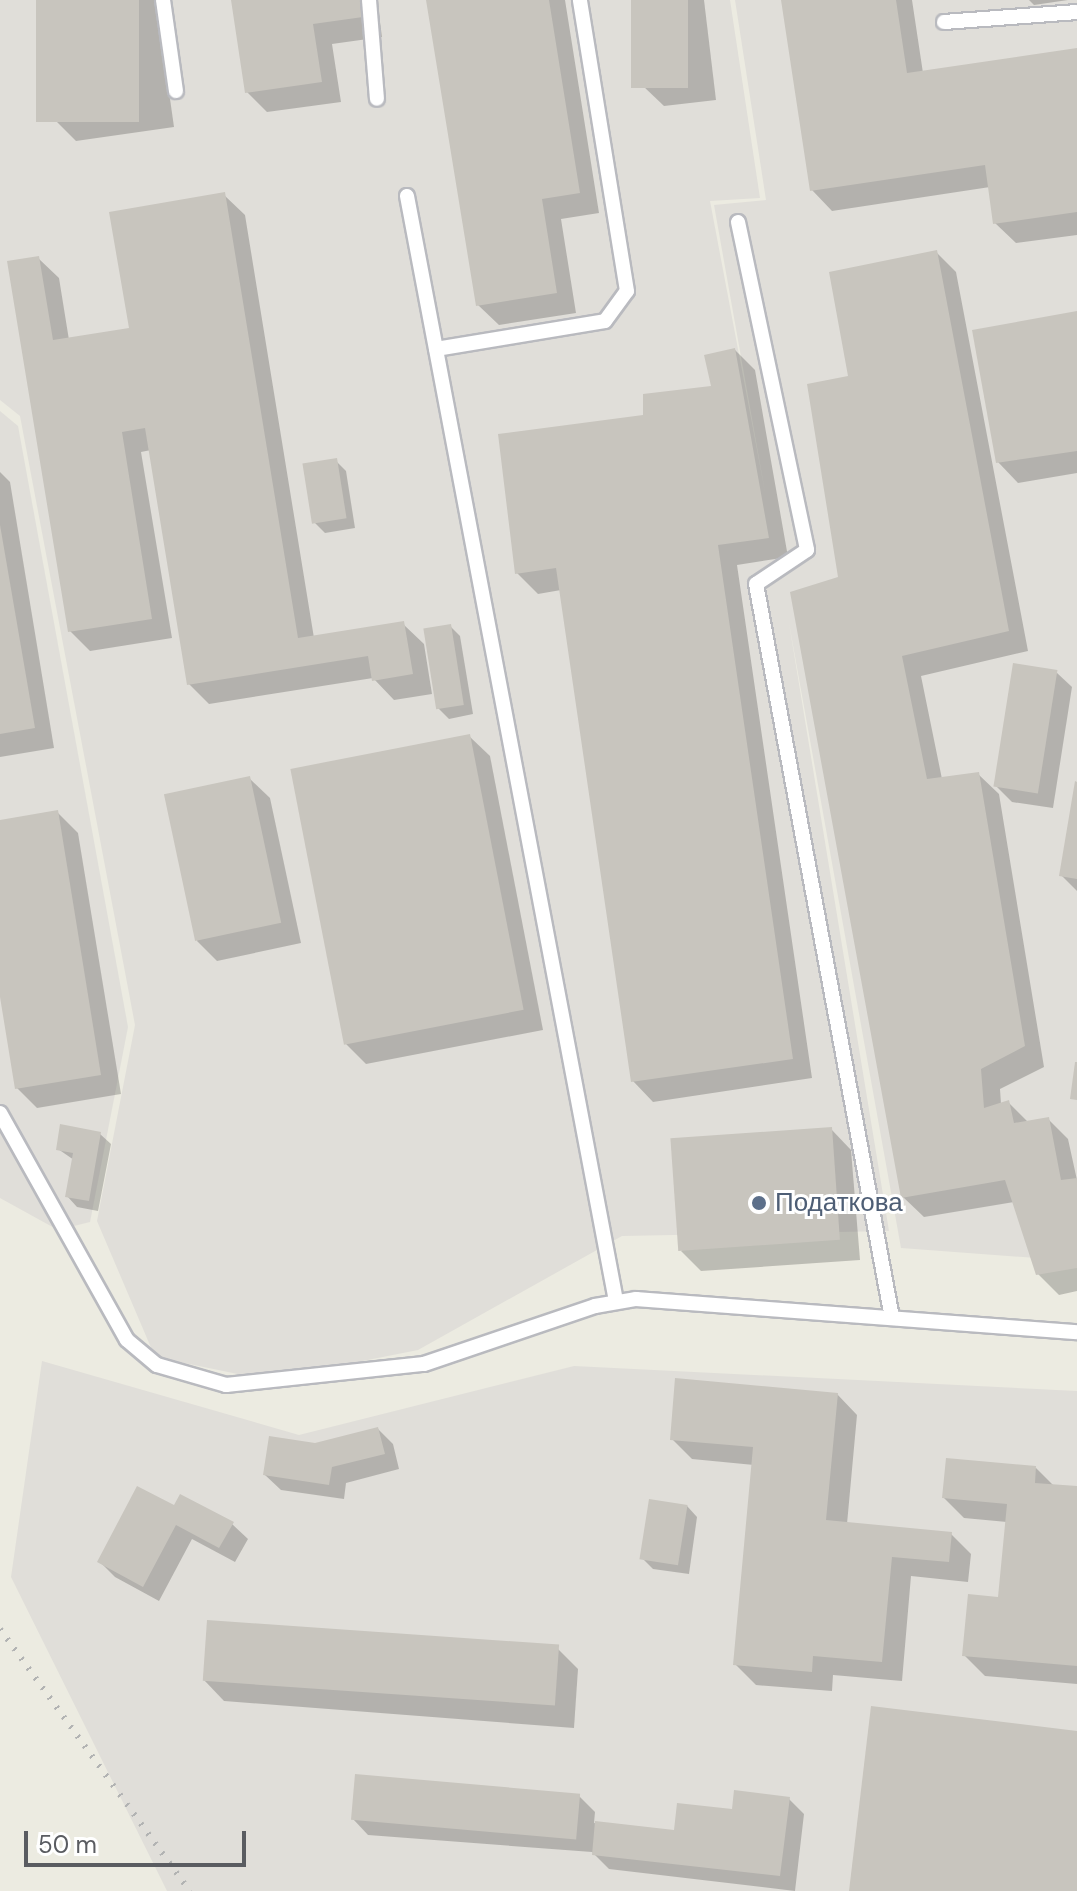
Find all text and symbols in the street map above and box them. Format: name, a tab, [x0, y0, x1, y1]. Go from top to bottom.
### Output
place label: Податкова	[775, 1187, 903, 1219]
marker: Податкова	[750, 1194, 768, 1212]
scale bar	[28, 1815, 250, 1865]
text: 50 m	[38, 1829, 97, 1860]

